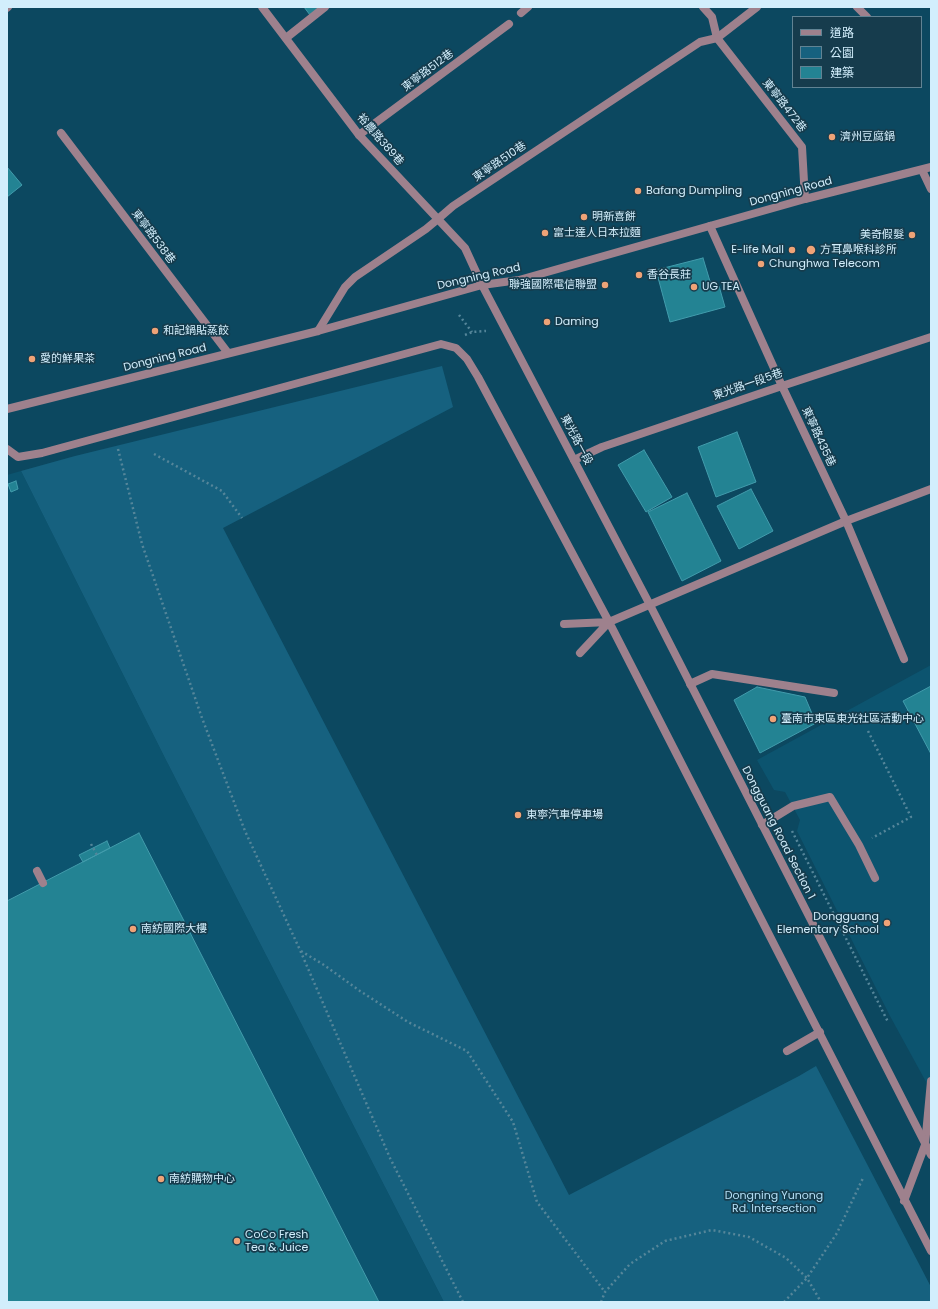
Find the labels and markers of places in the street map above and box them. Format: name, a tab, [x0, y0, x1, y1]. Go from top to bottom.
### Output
place label: 濟州豆腐鍋	[840, 130, 895, 144]
marker: 濟州豆腐鍋	[827, 132, 837, 142]
place label: Bafang Dumpling	[646, 184, 742, 198]
marker: Bafang Dumpling	[633, 186, 643, 196]
place label: 明新喜餅	[592, 210, 636, 224]
marker: 明新喜餅	[579, 212, 589, 222]
place label: 富士達人日本拉麵	[553, 226, 641, 240]
marker: 富士達人日本拉麵	[540, 228, 550, 238]
place label: 美奇假髮	[860, 228, 904, 242]
marker: 美奇假髮	[907, 230, 917, 240]
place label: E-life Mall	[731, 243, 784, 257]
place label: 方耳鼻喉科診所	[820, 243, 897, 257]
marker: 方耳鼻喉科診所	[805, 244, 817, 256]
marker: E-life Mall	[787, 245, 797, 255]
place label: Chunghwa Telecom	[769, 257, 880, 271]
marker: Chunghwa Telecom	[756, 259, 766, 269]
place label: 香谷長莊	[647, 268, 691, 282]
marker: 香谷長莊	[634, 270, 644, 280]
place label: 聯強國際電信聯盟	[509, 278, 597, 292]
marker: 聯強國際電信聯盟	[600, 280, 610, 290]
place label: UG TEA	[702, 280, 740, 294]
marker: UG TEA	[689, 282, 699, 292]
place label: Daming	[555, 315, 599, 329]
marker: Daming	[542, 317, 552, 327]
place label: 和記鍋貼蒸餃	[163, 324, 229, 338]
marker: 和記鍋貼蒸餃	[150, 326, 160, 336]
place label: 愛的鮮果茶	[40, 352, 95, 366]
marker: 愛的鮮果茶	[27, 354, 37, 364]
place label: 臺南市東區東光社區活動中心	[781, 712, 924, 726]
marker: 臺南市東區東光社區活動中心	[768, 714, 778, 724]
place label: 東寧汽車停車場	[526, 808, 603, 822]
marker: 東寧汽車停車場	[513, 810, 523, 820]
place label: Dongguang Elementary School	[777, 910, 879, 936]
marker: Dongguang Elementary School	[882, 918, 892, 928]
place label: 南紡國際大樓	[141, 922, 207, 936]
marker: 南紡國際大樓	[128, 924, 138, 934]
place label: 南紡購物中心	[169, 1172, 235, 1186]
marker: 南紡購物中心	[156, 1174, 166, 1184]
place label: CoCo Fresh Tea & Juice	[245, 1228, 308, 1254]
marker: CoCo Fresh Tea & Juice	[232, 1236, 242, 1246]

